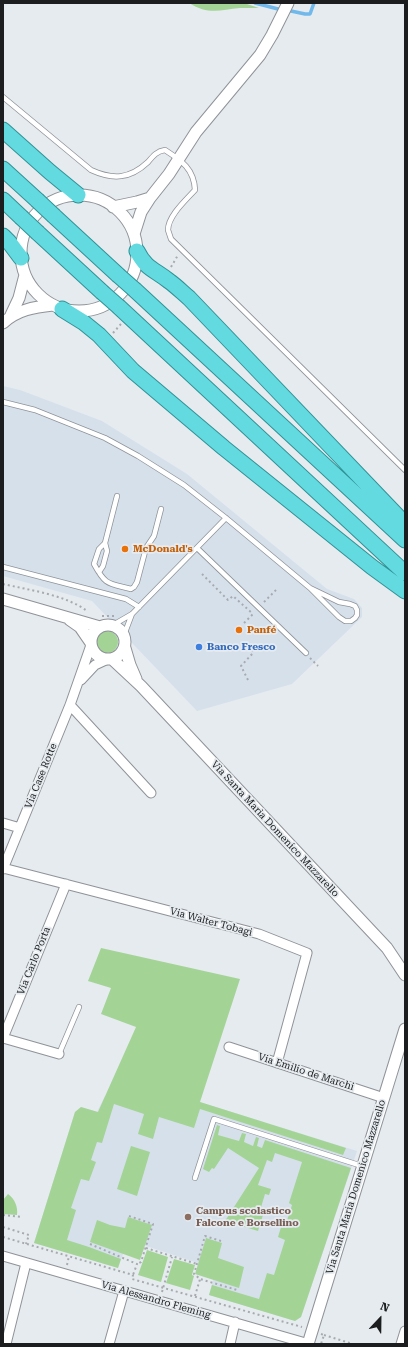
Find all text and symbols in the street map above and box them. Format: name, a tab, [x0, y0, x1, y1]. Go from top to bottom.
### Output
place label: McDonald's	[133, 543, 193, 555]
marker: McDonald's	[120, 544, 130, 554]
place label: Panfé	[247, 624, 276, 636]
marker: Panfé	[234, 625, 244, 635]
place label: Banco Fresco	[207, 641, 275, 653]
marker: Banco Fresco	[194, 642, 204, 652]
street label: Via Case Rotte	[22, 742, 60, 810]
street label: Via Santa Maria Domenico Mazzarello	[209, 758, 341, 900]
street label: Via Walter Tobagi	[168, 905, 254, 939]
street label: Via Carlo Porta	[15, 925, 53, 997]
street label: Via Emilio de Marchi	[256, 1051, 356, 1093]
street label: Via Santa Maria Domenico Mazzarello	[324, 1098, 388, 1276]
place label: Campus scolastico Falcone e Borsellino	[196, 1205, 299, 1228]
marker: Campus scolastico Falcone e Borsellino	[183, 1212, 193, 1222]
street label: Via Alessandro Fleming	[100, 1279, 212, 1321]
north arrow	[360, 1299, 400, 1339]
text: N	[378, 1300, 391, 1315]

